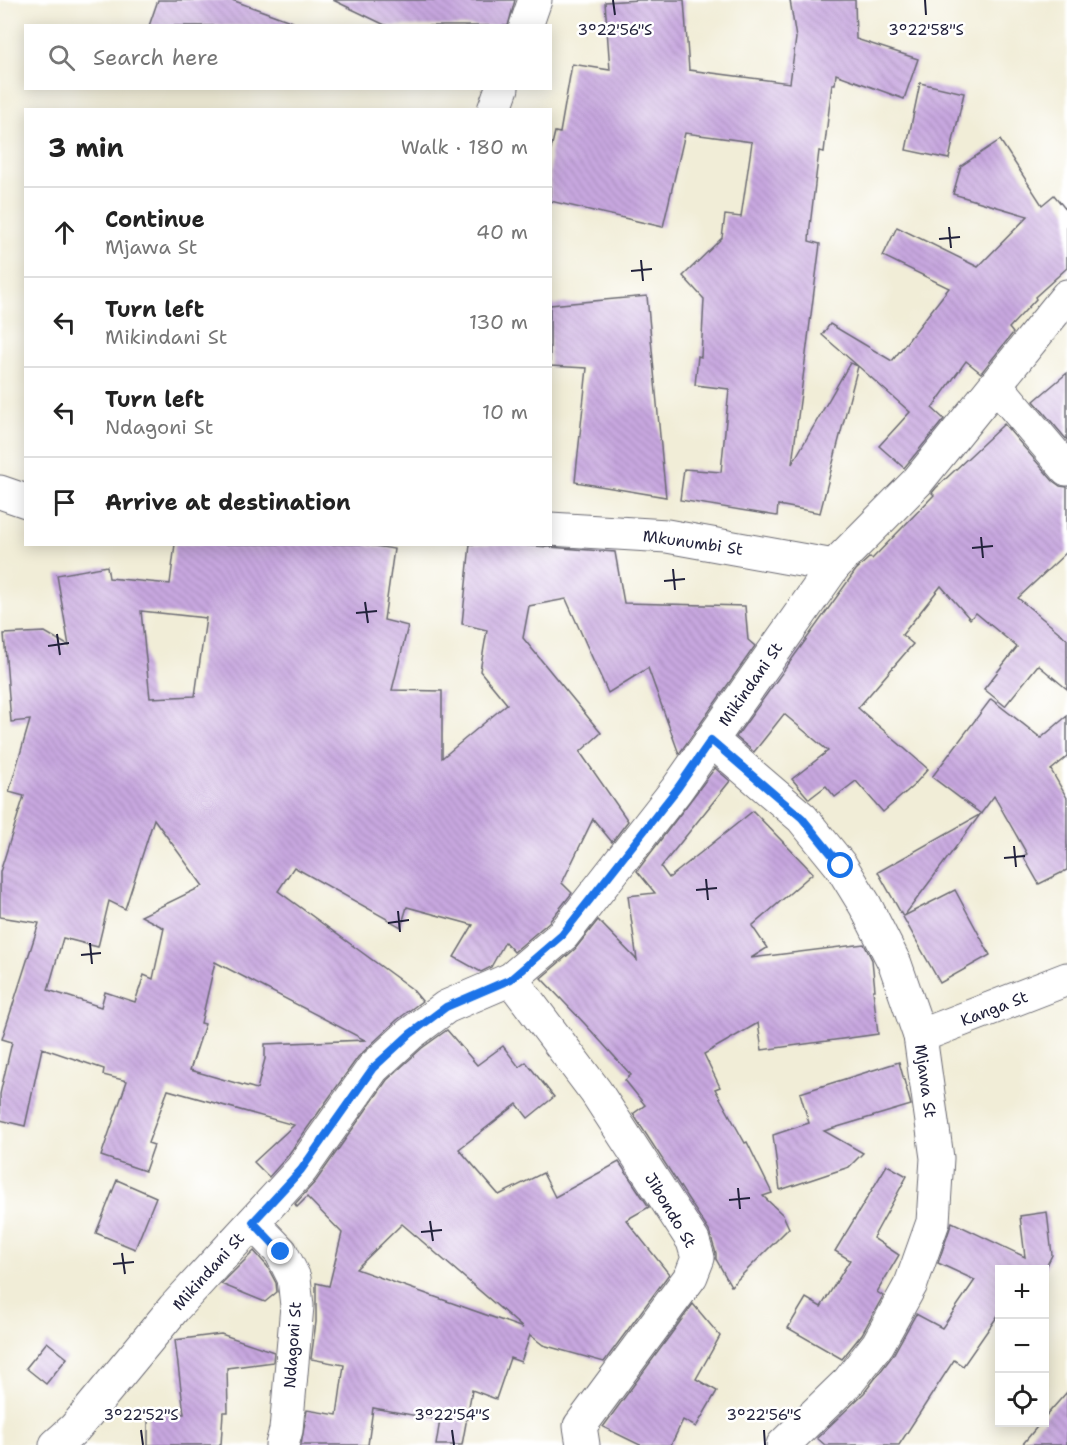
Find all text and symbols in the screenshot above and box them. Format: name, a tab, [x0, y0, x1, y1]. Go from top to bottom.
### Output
text: 3°22'56"S	[578, 20, 652, 40]
text: 3°22'58"S	[888, 20, 964, 40]
search box	[24, 24, 552, 90]
icon: search	[45, 41, 78, 74]
text: Search here	[93, 43, 219, 72]
text: 3 min	[48, 130, 124, 165]
text: Walk · 180 m	[401, 134, 528, 160]
text: Continue	[105, 205, 205, 234]
icon: ahead	[48, 216, 81, 249]
text: 40 m	[476, 219, 528, 245]
text: Mjawa St	[105, 234, 197, 260]
text: Turn left	[105, 295, 204, 324]
icon: left	[48, 306, 81, 339]
text: 130 m	[469, 309, 528, 335]
text: Mikindani St	[105, 324, 228, 350]
text: Turn left	[105, 385, 204, 414]
icon: left	[48, 396, 81, 429]
text: 10 m	[482, 399, 528, 425]
text: Ndagoni St	[105, 414, 213, 440]
icon: arrive	[48, 486, 81, 519]
text: Arrive at destination	[105, 488, 351, 517]
street label: Mkunumbi St	[641, 525, 744, 560]
street label: Mikindani St	[714, 638, 787, 730]
route start	[827, 852, 853, 878]
street label: Kanga St	[957, 986, 1031, 1031]
street label: Mjawa St	[910, 1043, 941, 1119]
street label: Jibondo St	[640, 1169, 701, 1252]
street label: Mikindani St	[168, 1228, 249, 1315]
route end	[267, 1238, 293, 1264]
map controls	[995, 1265, 1049, 1427]
button: +	[995, 1265, 1049, 1319]
street label: Ndagoni St	[279, 1301, 306, 1389]
button: −	[995, 1319, 1049, 1373]
button: locate	[995, 1373, 1049, 1427]
text: 3°22'52"S	[103, 1405, 179, 1425]
text: 3°22'54"S	[414, 1405, 490, 1425]
text: 3°22'56"S	[727, 1405, 801, 1425]

